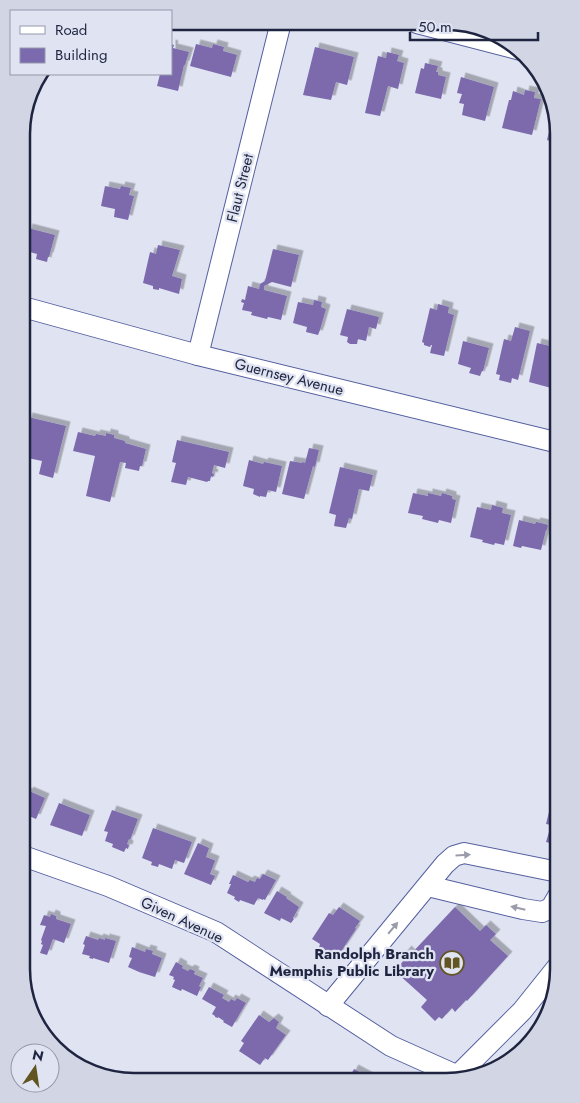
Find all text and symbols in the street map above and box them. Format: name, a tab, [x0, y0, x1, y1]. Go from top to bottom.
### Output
legend	[10, 10, 172, 75]
scale bar	[410, 10, 538, 42]
text: 50 m	[418, 16, 452, 38]
text: Road	[55, 19, 87, 41]
text: Building	[55, 44, 107, 66]
street label: Flaut Street	[221, 151, 259, 225]
street label: Guernsey Avenue	[232, 353, 346, 401]
one-way arrow	[455, 851, 471, 859]
street label: Given Avenue	[137, 891, 227, 949]
one-way arrow	[510, 904, 525, 912]
one-way arrow	[387, 921, 398, 934]
place label: Randolph Branch Memphis Public Library	[269, 943, 434, 982]
library icon: Randolph Branch Memphis Public Library	[439, 950, 465, 976]
north arrow	[10, 1043, 60, 1093]
text: N	[30, 1044, 46, 1066]

